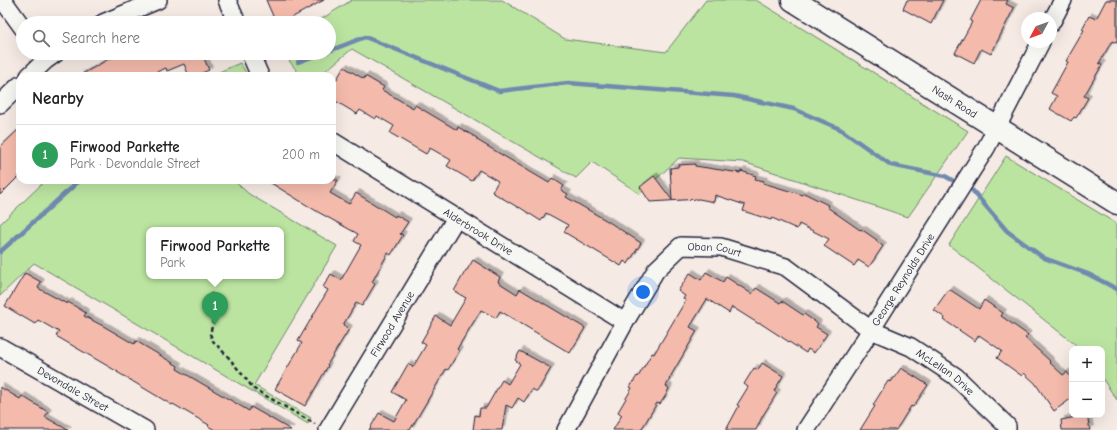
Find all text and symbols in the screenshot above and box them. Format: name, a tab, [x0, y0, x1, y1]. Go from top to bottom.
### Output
north arrow	[1021, 12, 1057, 48]
search box	[16, 16, 336, 60]
icon: search	[30, 27, 52, 49]
text: Search here	[62, 29, 140, 47]
street label: Nash Road	[930, 82, 980, 121]
text: Nearby	[32, 89, 83, 108]
text: Firwood Parkette	[70, 138, 180, 156]
text: 1	[42, 147, 48, 162]
text: 200 m	[282, 147, 320, 162]
text: Park · Devondale Street	[70, 156, 200, 171]
street label: Alderbrook Drive	[441, 205, 516, 258]
popup	[146, 227, 284, 279]
street label: George Reynolds Drive	[869, 230, 937, 328]
text: Firwood Parkette	[160, 237, 270, 255]
street label: Oban Court	[687, 240, 744, 260]
text: Park	[160, 255, 185, 270]
your location	[633, 282, 653, 302]
street label: Firwood Avenue	[367, 288, 417, 359]
pin: 1	[202, 292, 228, 325]
street label: McLellan Drive	[914, 346, 977, 398]
map controls	[1069, 346, 1105, 418]
button: +	[1069, 346, 1105, 382]
street label: Devondale Street	[35, 363, 111, 415]
button: −	[1069, 382, 1105, 418]

